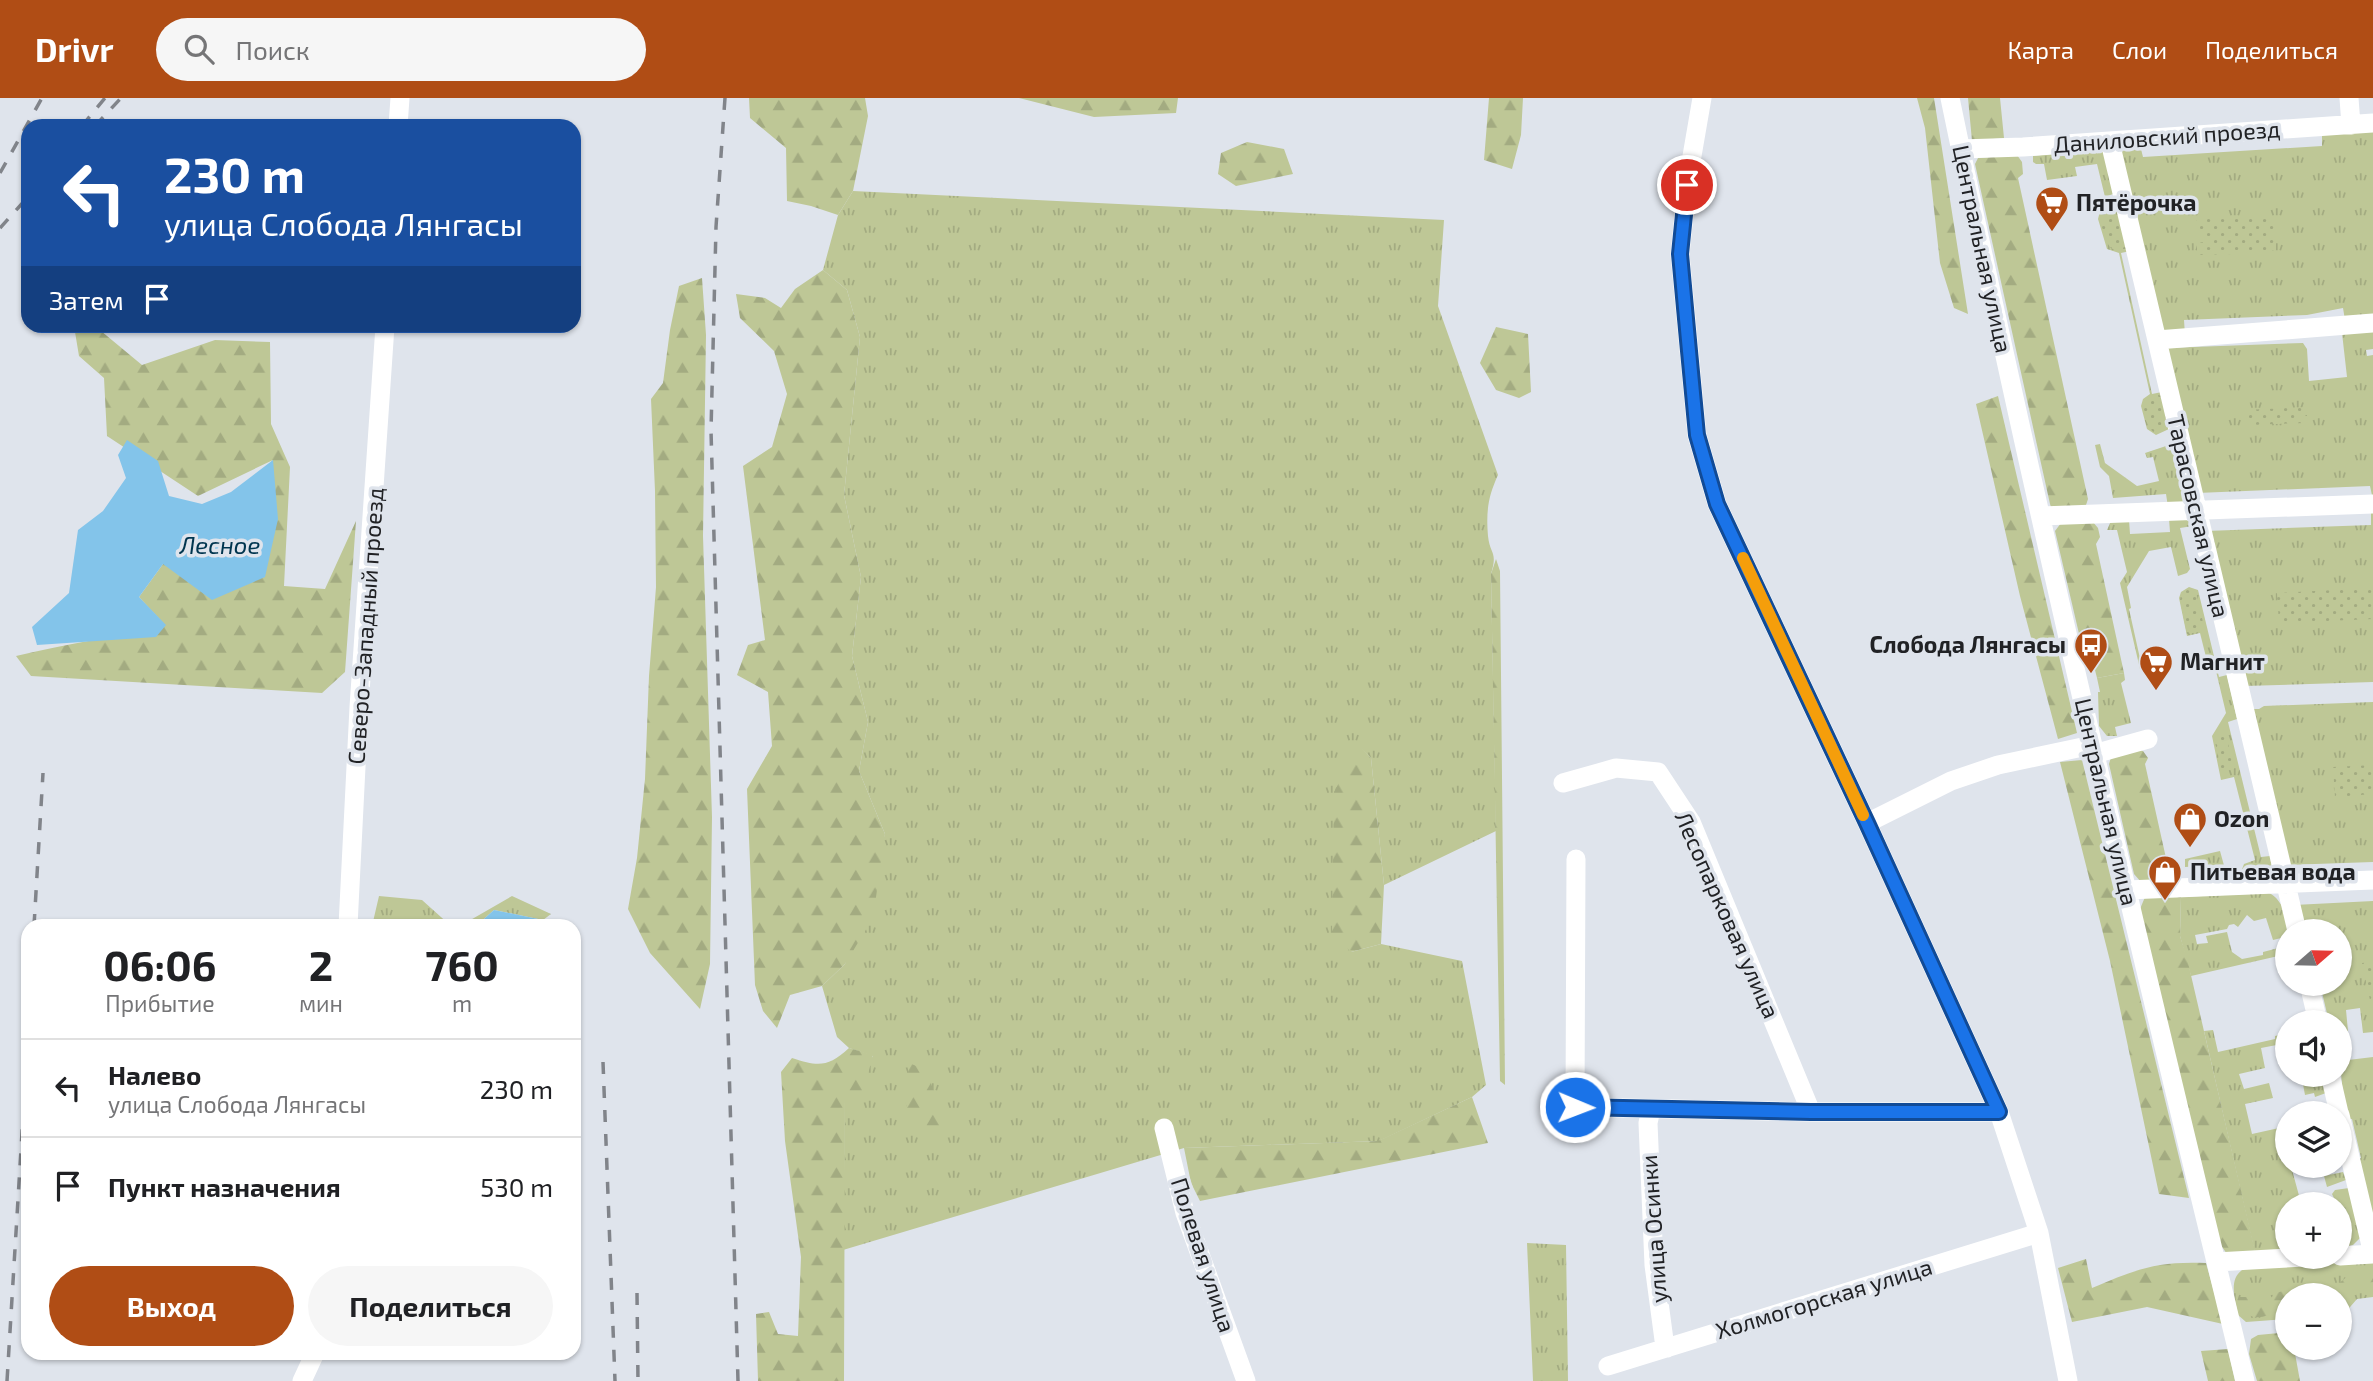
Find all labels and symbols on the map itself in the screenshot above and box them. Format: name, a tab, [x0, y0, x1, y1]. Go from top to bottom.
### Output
street label: Даниловский проезд	[2053, 114, 2281, 158]
street label: Центральная улица	[1946, 142, 2019, 356]
pin	[1657, 155, 1717, 215]
supermarket icon: Пятёрочка	[2033, 184, 2071, 233]
place label: Пятёрочка	[2076, 188, 2196, 216]
street label: Тарасовская улица	[2161, 412, 2236, 620]
street label: Северо-Западный проезд	[341, 486, 389, 765]
water label: Лесное	[179, 530, 260, 559]
bus stop icon: Слобода Лянгасы	[2072, 626, 2110, 675]
place label: Слобода Лянгасы	[1869, 630, 2066, 658]
supermarket icon: Магнит	[2137, 643, 2175, 692]
place label: Магнит	[2180, 647, 2265, 675]
street label: Центральная улица	[2069, 695, 2144, 908]
shop icon: Ozon	[2171, 800, 2209, 849]
place label: Ozon	[2214, 804, 2269, 832]
street label: Лесопарковая улица	[1669, 807, 1786, 1023]
shop icon: Питьевая вода	[2146, 853, 2184, 902]
place label: Питьевая вода	[2190, 857, 2356, 885]
north arrow	[2275, 919, 2352, 996]
position arrow	[1538, 1070, 1612, 1144]
street label: улица Осинки	[1634, 1154, 1673, 1304]
street label: Полевая улица	[1165, 1174, 1242, 1336]
street label: Холмогорская улица	[1712, 1252, 1936, 1345]

